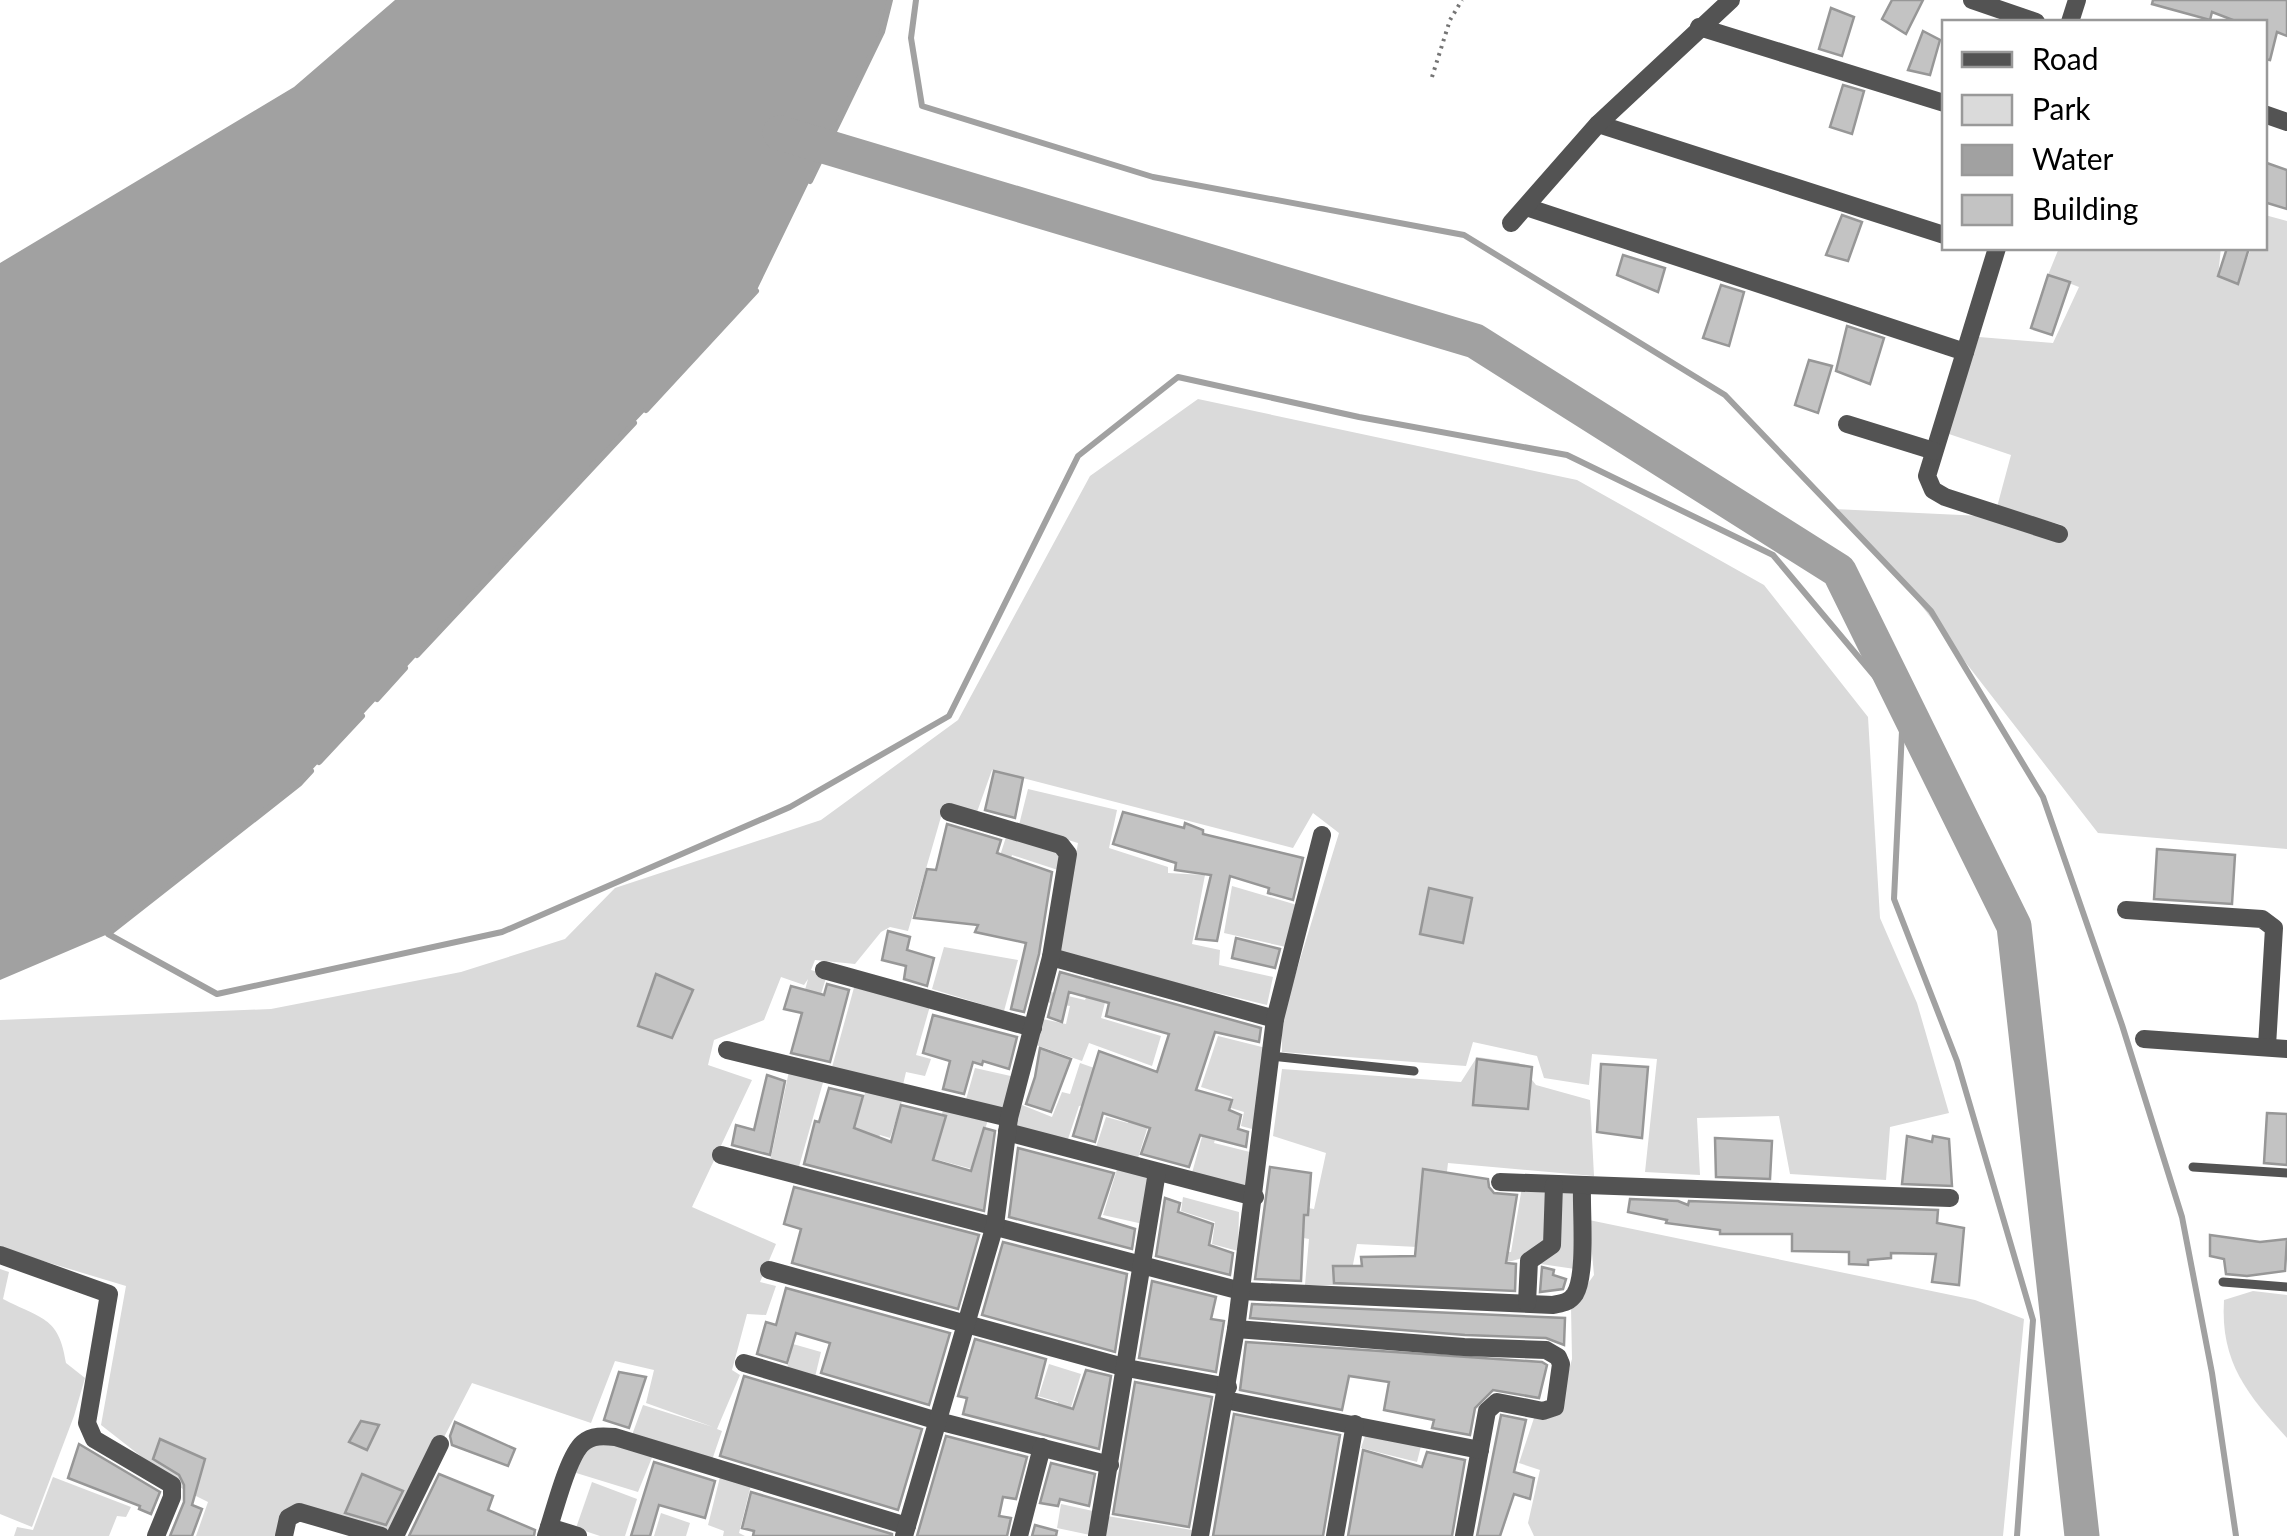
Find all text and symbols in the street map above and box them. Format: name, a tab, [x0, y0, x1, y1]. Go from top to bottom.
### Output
legend	[1942, 20, 2267, 250]
text: Road	[2032, 40, 2099, 76]
text: Park	[2032, 90, 2091, 126]
text: Water	[2032, 140, 2114, 176]
text: Building	[2032, 190, 2138, 226]

